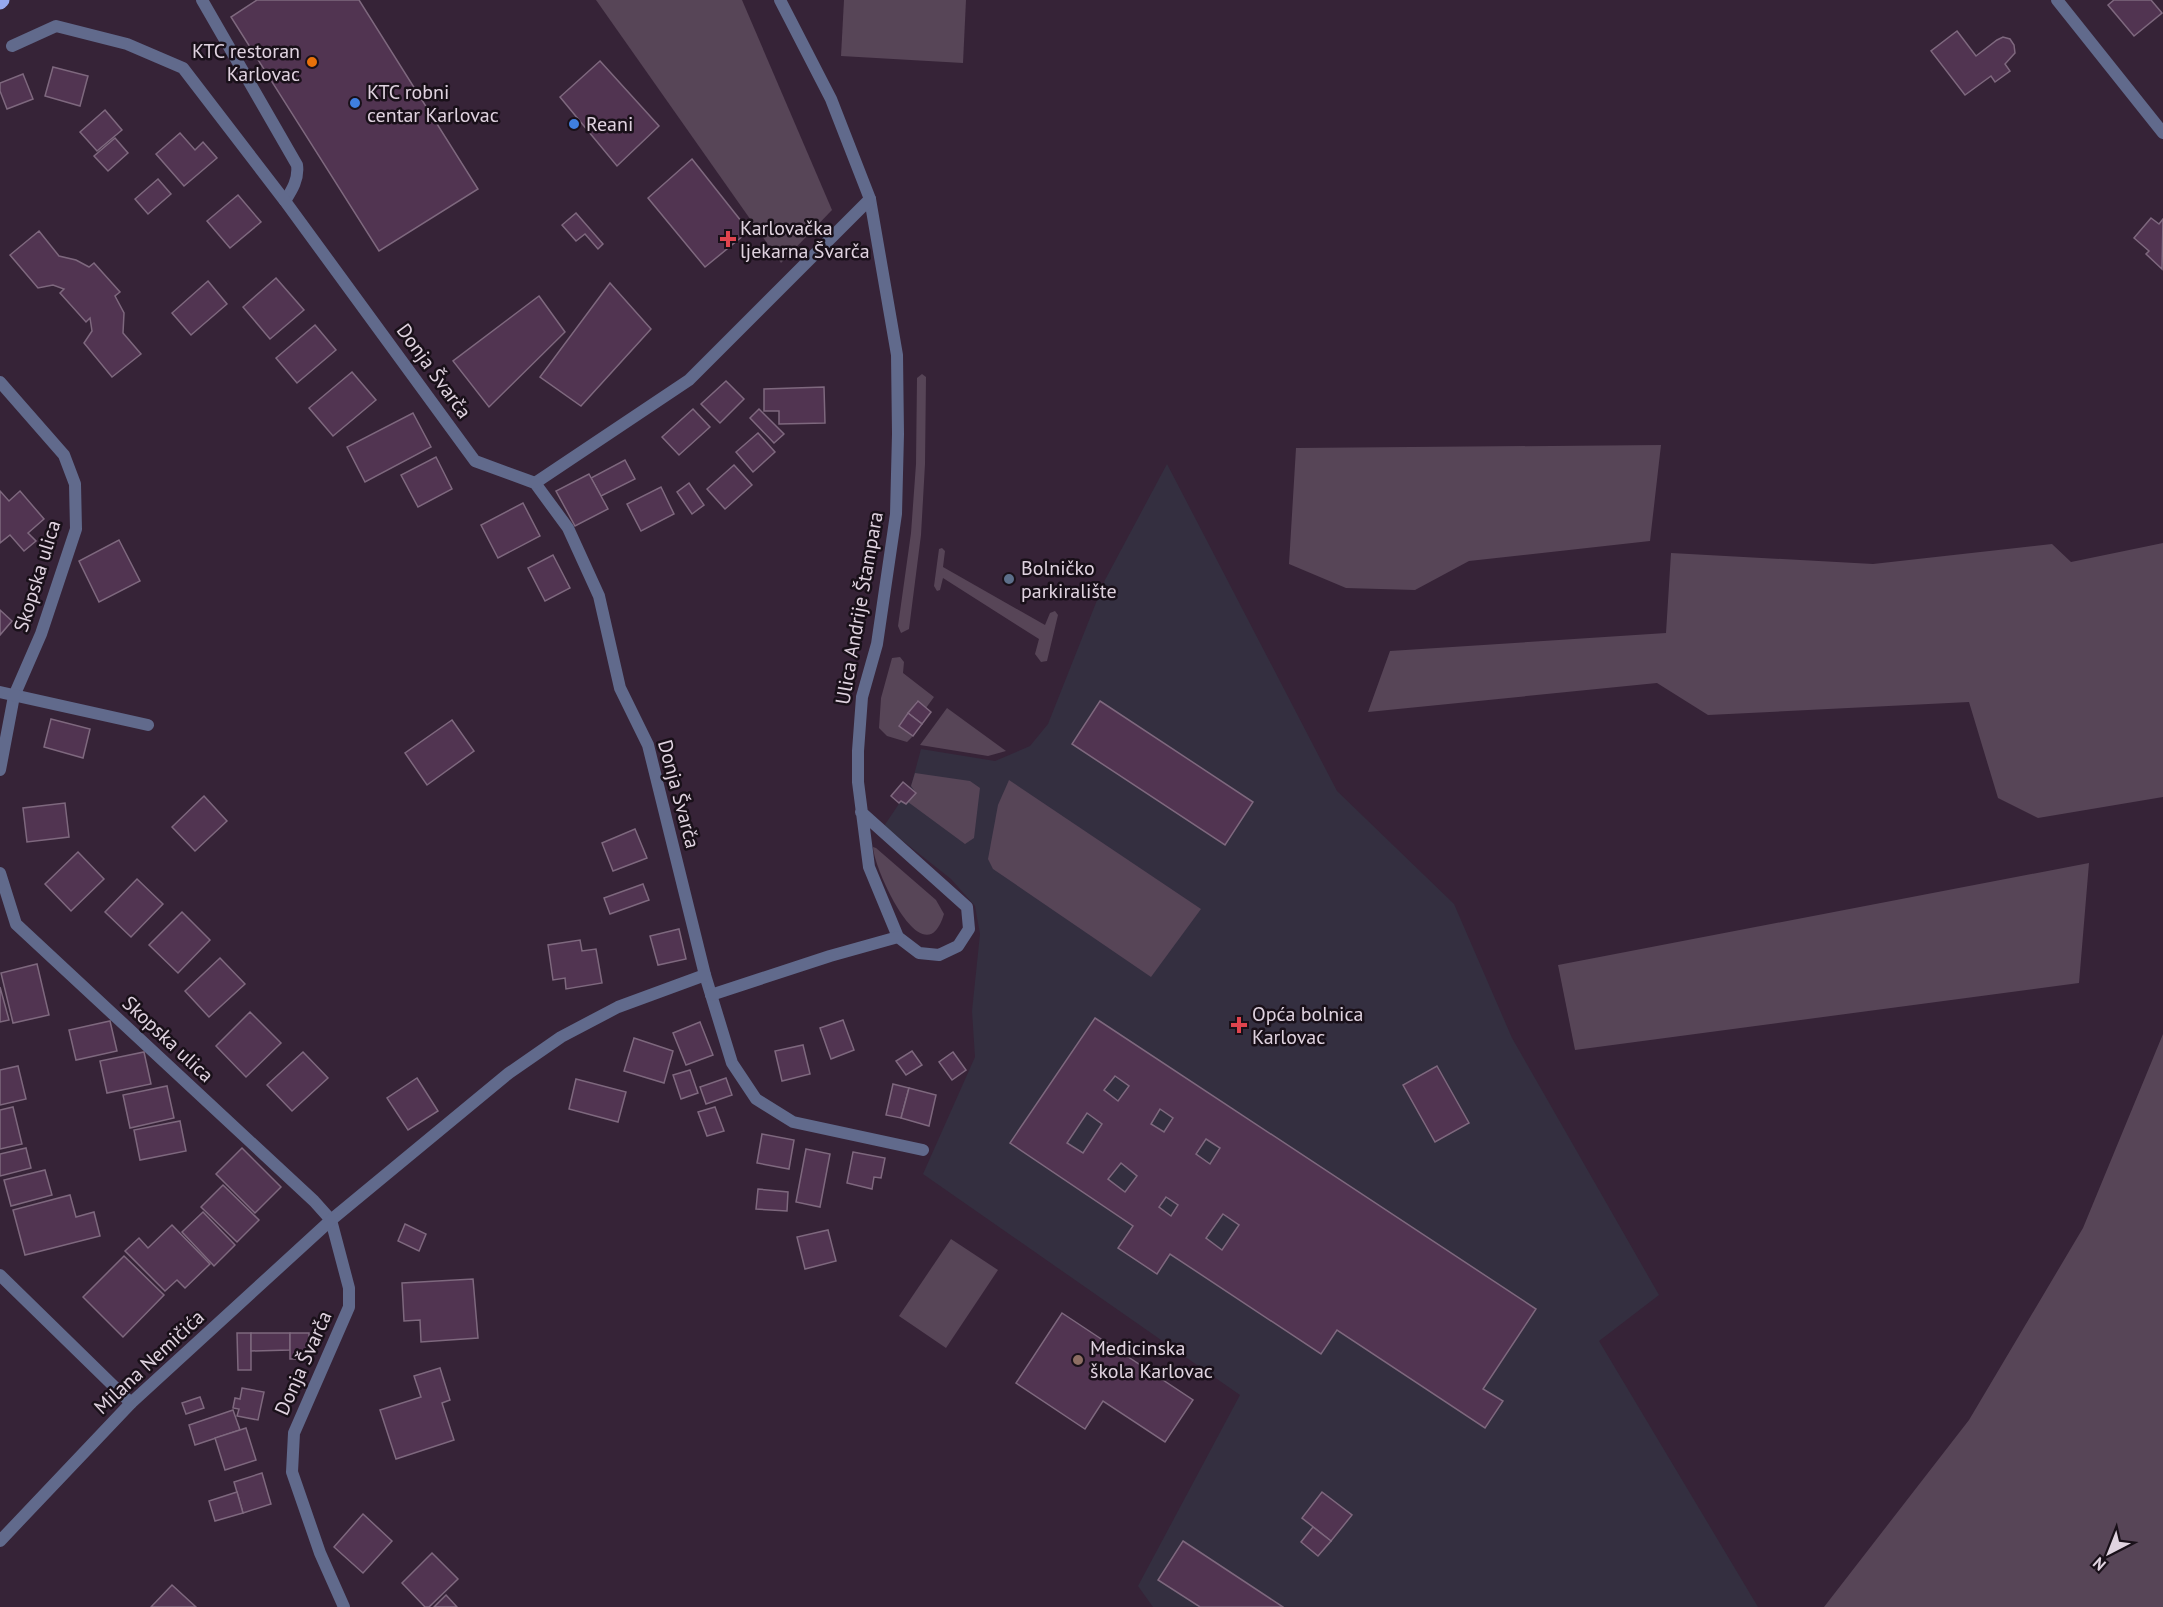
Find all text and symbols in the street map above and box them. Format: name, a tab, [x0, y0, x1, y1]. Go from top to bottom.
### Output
place label: KTC restoran Karlovac	[192, 38, 300, 87]
marker: KTC restoran Karlovac	[305, 55, 319, 69]
place label: KTC robni centar Karlovac	[367, 79, 499, 128]
marker: KTC robni centar Karlovac	[348, 96, 362, 110]
place label: Reani	[586, 111, 633, 137]
marker: Reani	[567, 117, 581, 131]
place label: Karlovačka ljekarna Švarča	[740, 215, 870, 264]
marker: Karlovačka ljekarna Švarča	[721, 232, 735, 246]
street label: Donja Švarča	[391, 318, 477, 424]
street label: Ulica Andrije Štampara	[829, 510, 889, 706]
street label: Skopska ulica	[8, 517, 66, 635]
place label: Bolničko parkiralište	[1021, 555, 1117, 604]
marker: Bolničko parkiralište	[1002, 572, 1016, 586]
street label: Donja Švarča	[652, 737, 706, 851]
street label: Skopska ulica	[117, 990, 219, 1088]
place label: Opća bolnica Karlovac	[1252, 1001, 1363, 1050]
marker: Opća bolnica Karlovac	[1230, 1016, 1248, 1034]
street label: Milana Nemičića	[88, 1304, 210, 1420]
street label: Donja Švarča	[268, 1307, 338, 1419]
place label: Medicinska škola Karlovac	[1090, 1335, 1213, 1384]
marker: Medicinska škola Karlovac	[1071, 1353, 1085, 1367]
north arrow	[2079, 1523, 2139, 1583]
text: N	[2088, 1553, 2110, 1575]

